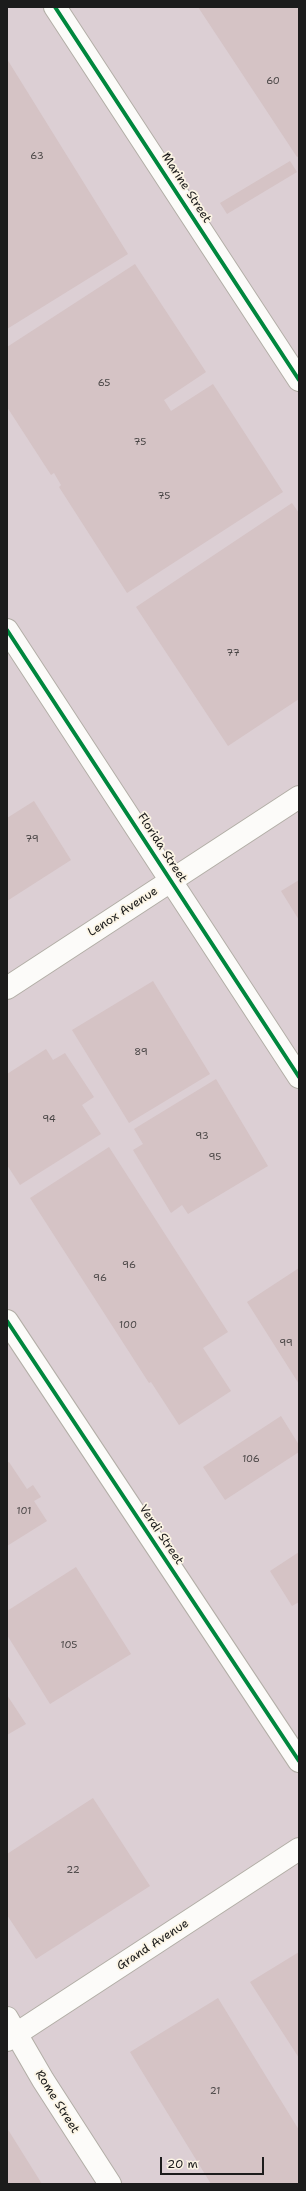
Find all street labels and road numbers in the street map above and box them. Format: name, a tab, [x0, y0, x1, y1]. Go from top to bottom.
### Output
street label: Marine Street	[158, 150, 214, 226]
street label: Florida Street	[134, 811, 190, 885]
street label: Lenox Avenue	[85, 884, 161, 940]
street label: Verdi Street	[136, 1502, 186, 1568]
street label: Grand Avenue	[114, 1916, 192, 1974]
street label: Rome Street	[32, 2068, 82, 2136]

